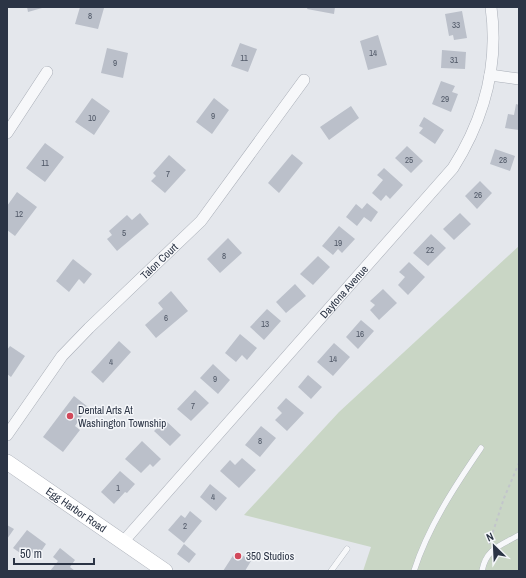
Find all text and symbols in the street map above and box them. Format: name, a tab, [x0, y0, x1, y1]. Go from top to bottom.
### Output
house number: 8	[88, 10, 92, 22]
house number: 33	[452, 19, 460, 31]
house number: 14	[369, 47, 377, 59]
house number: 11	[240, 52, 248, 64]
house number: 31	[450, 54, 458, 66]
house number: 9	[113, 57, 117, 69]
house number: 29	[441, 93, 449, 105]
house number: 9	[211, 110, 215, 122]
house number: 10	[88, 112, 96, 124]
house number: 25	[405, 154, 413, 166]
house number: 28	[499, 154, 507, 166]
house number: 11	[41, 157, 49, 169]
house number: 7	[166, 168, 170, 180]
house number: 26	[474, 189, 482, 201]
house number: 12	[15, 208, 23, 220]
house number: 5	[122, 227, 126, 239]
house number: 19	[334, 237, 342, 249]
street label: Talon Court	[137, 240, 181, 282]
house number: 22	[426, 244, 434, 256]
house number: 8	[222, 250, 226, 262]
street label: Daytona Avenue	[317, 262, 371, 321]
house number: 6	[164, 312, 168, 324]
house number: 13	[261, 318, 269, 330]
house number: 16	[356, 328, 364, 340]
house number: 14	[329, 353, 337, 365]
house number: 4	[109, 356, 113, 368]
house number: 9	[213, 373, 217, 385]
house number: 7	[191, 400, 195, 412]
place label: Dental Arts At Washington Township	[78, 403, 166, 430]
marker: Dental Arts At Washington Township	[65, 411, 75, 421]
house number: 8	[258, 435, 262, 447]
house number: 1	[116, 482, 120, 494]
street label: Egg Harbor Road	[43, 484, 109, 535]
house number: 4	[211, 491, 215, 503]
house number: 2	[183, 520, 187, 532]
north arrow	[474, 526, 514, 566]
text: N	[484, 529, 496, 545]
scale bar	[14, 540, 94, 566]
text: 50 m	[20, 546, 42, 562]
place label: 350 Studios	[246, 549, 295, 563]
marker: 350 Studios	[233, 551, 243, 561]

